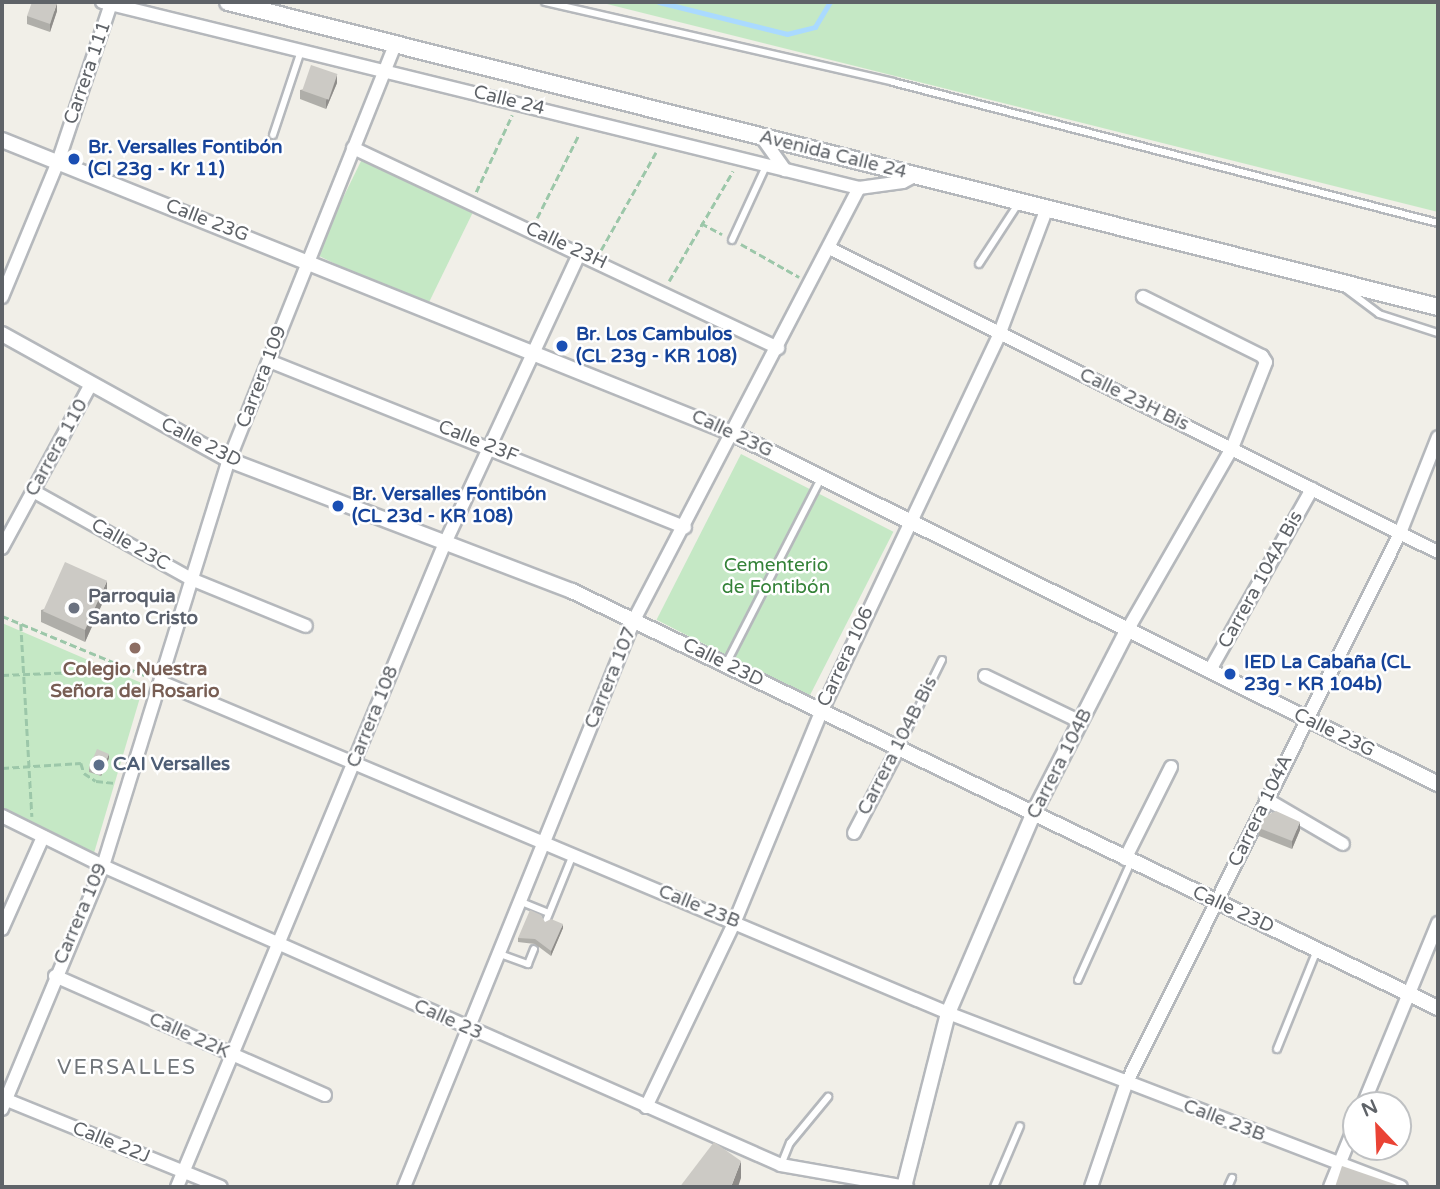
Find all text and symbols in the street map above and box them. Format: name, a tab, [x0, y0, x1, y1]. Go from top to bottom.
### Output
street label: Carrera 111	[60, 18, 116, 128]
street label: Calle 24	[471, 81, 547, 121]
street label: Avenida Calle 24	[757, 126, 909, 184]
place label: Br. Versalles Fontibón (Cl 23g - Kr 11)	[88, 137, 283, 181]
marker: Br. Versalles Fontibón (Cl 23g - Kr 11)	[66, 151, 82, 167]
street label: Calle 23G	[162, 195, 252, 247]
street label: Calle 23H	[522, 217, 610, 275]
street label: Carrera 109	[232, 323, 292, 431]
place label: Br. Los Cambulos (CL 23g - KR 108)	[576, 324, 737, 368]
marker: Br. Los Cambulos (CL 23g - KR 108)	[554, 338, 570, 354]
street label: Calle 23H Bis	[1076, 364, 1192, 436]
street label: Carrera 110	[21, 395, 93, 501]
street label: Calle 23G	[688, 405, 776, 463]
street label: Calle 23D	[157, 413, 245, 473]
street label: Calle 23F	[435, 416, 521, 468]
place label: Br. Versalles Fontibón (CL 23d - KR 108)	[352, 484, 547, 528]
marker: Br. Versalles Fontibón (CL 23d - KR 108)	[330, 498, 346, 514]
street label: Carrera 104A Bis	[1214, 507, 1308, 653]
street label: Calle 23C	[87, 514, 173, 576]
park label: Cementerio de Fontibón	[722, 555, 830, 599]
place label: Parroquia Santo Cristo	[88, 586, 198, 630]
marker: Parroquia Santo Cristo	[66, 600, 82, 616]
street label: Carrera 106	[813, 603, 879, 711]
street label: Carrera 107	[580, 624, 642, 732]
street label: Calle 23D	[679, 634, 767, 692]
marker: Colegio Nuestra Señora del Rosario	[127, 640, 143, 656]
place label: IED La Cabaña (CL 23g - KR 104b)	[1244, 652, 1411, 696]
place label: Colegio Nuestra Señora del Rosario	[50, 659, 220, 703]
street label: Carrera 108	[342, 663, 404, 771]
marker: IED La Cabaña (CL 23g - KR 104b)	[1222, 666, 1238, 682]
street label: Carrera 104B Bis	[853, 673, 943, 819]
street label: Calle 23G	[1290, 704, 1378, 762]
street label: Carrera 104B	[1022, 705, 1098, 823]
street label: Carrera 104A	[1224, 751, 1298, 871]
place label: CAI Versalles	[113, 754, 230, 776]
marker: CAI Versalles	[91, 757, 107, 773]
street label: Carrera 109	[49, 860, 113, 968]
street label: Calle 23B	[655, 880, 743, 934]
street label: Calle 23D	[1189, 881, 1277, 939]
street label: Calle 23	[410, 995, 486, 1045]
street label: Calle 22K	[145, 1008, 233, 1064]
district label: VERSALLES	[58, 1055, 196, 1081]
north arrow	[1342, 1091, 1412, 1161]
street label: Calle 23B	[1180, 1095, 1268, 1147]
text: N	[1358, 1095, 1381, 1122]
street label: Calle 22J	[69, 1117, 153, 1169]

